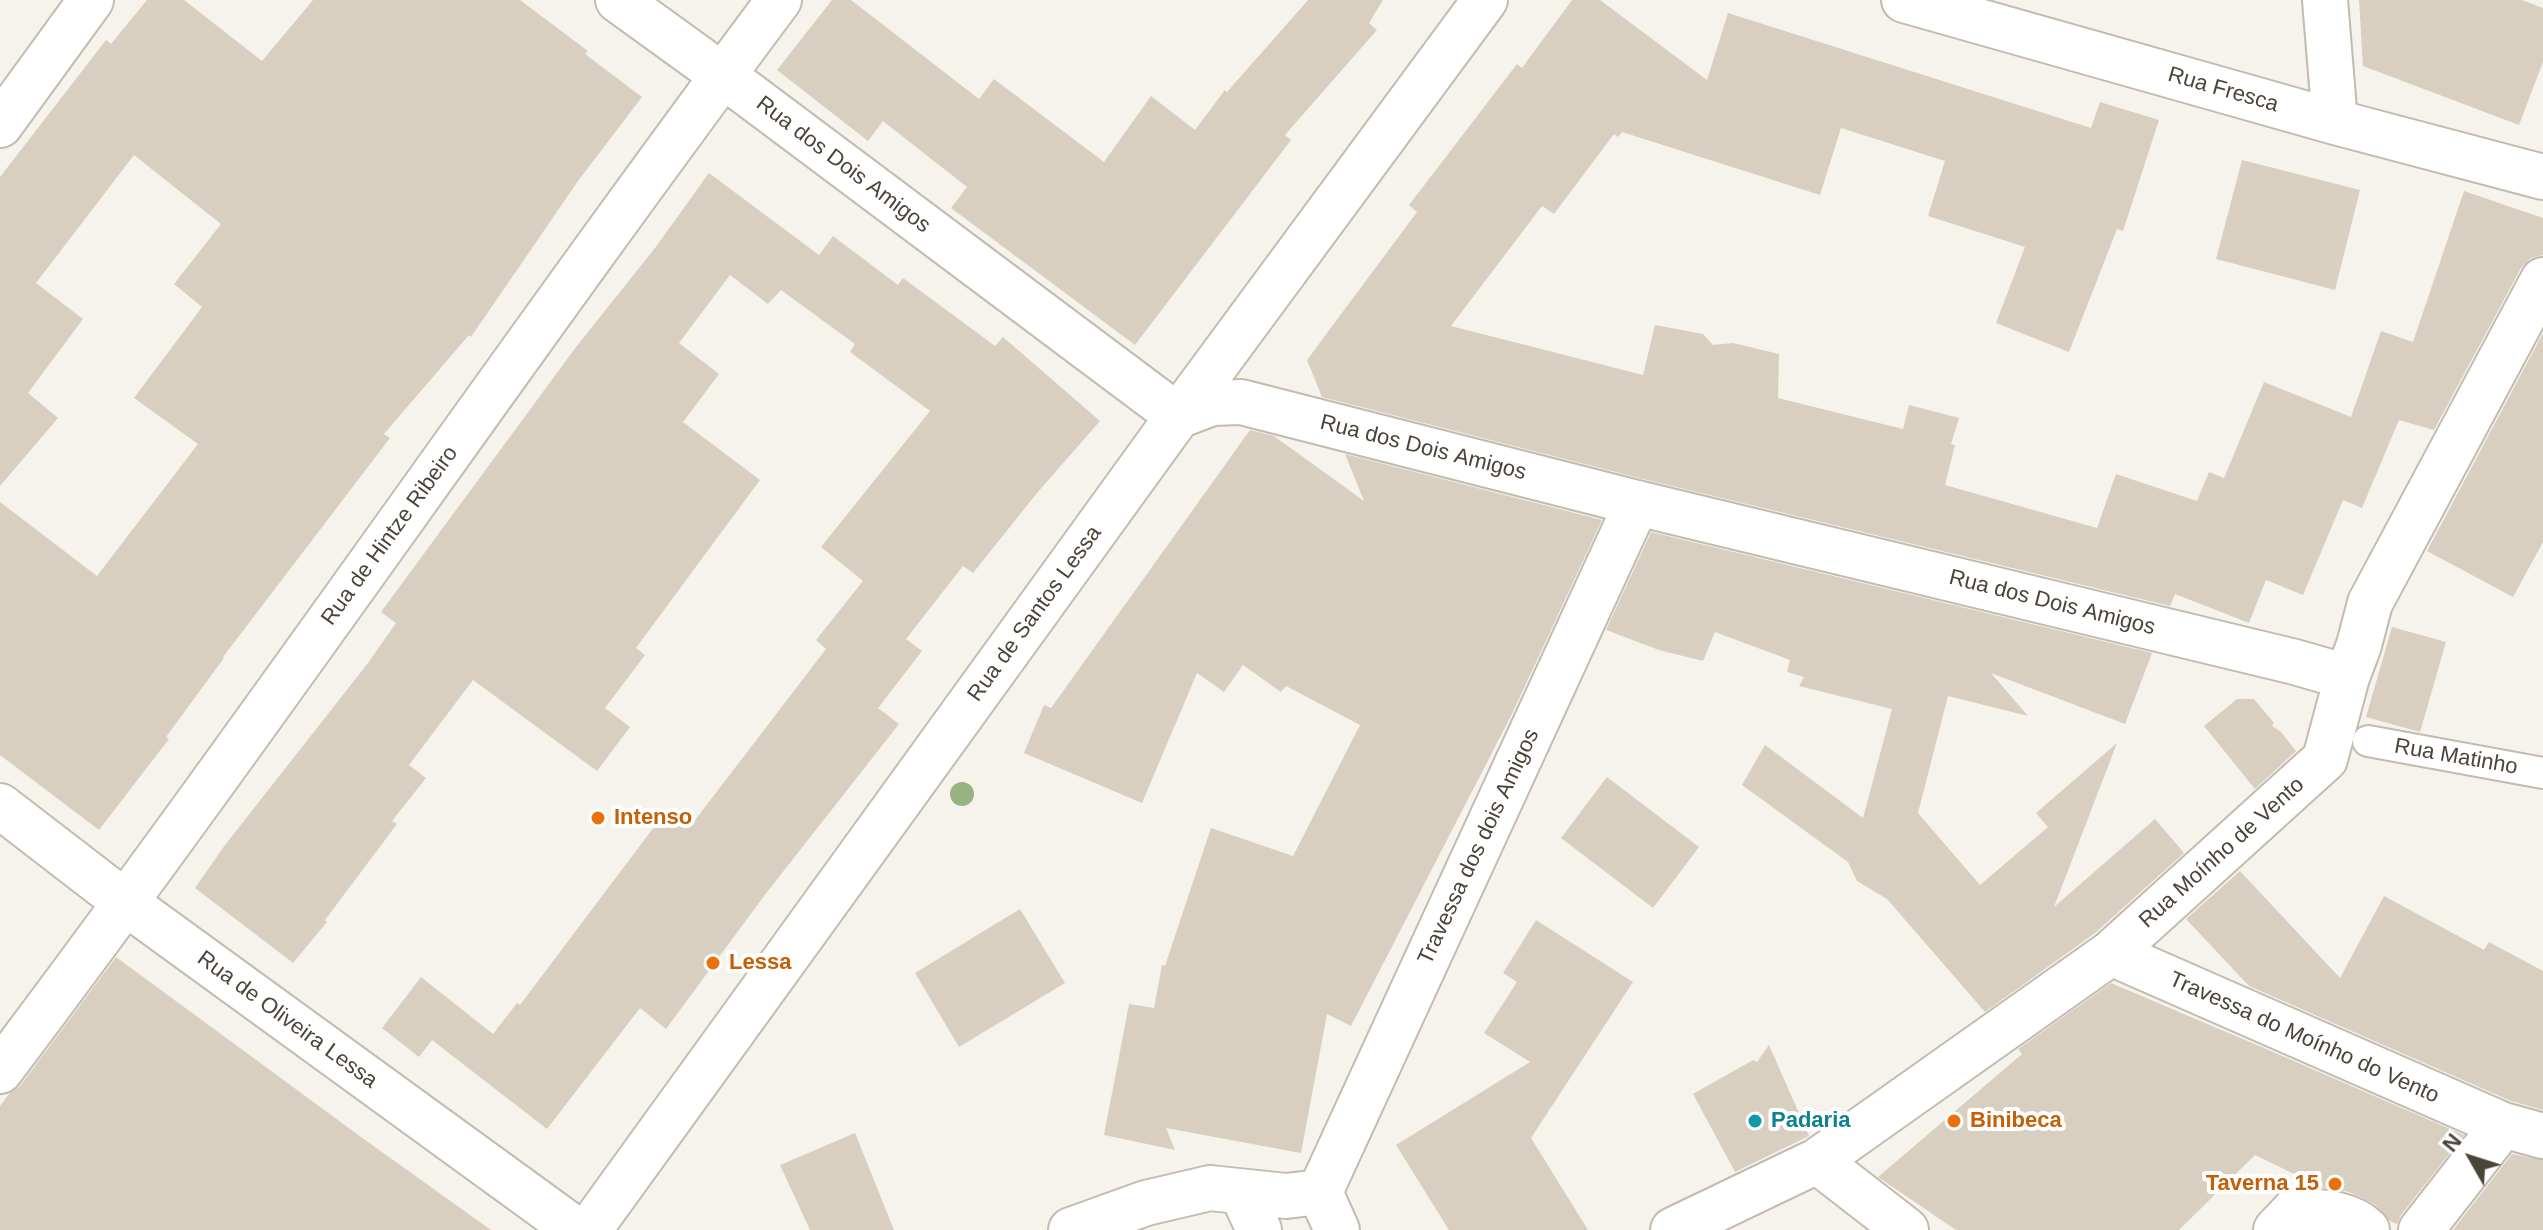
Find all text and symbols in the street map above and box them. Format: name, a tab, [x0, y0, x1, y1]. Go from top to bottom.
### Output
street label: Rua Fresca	[2165, 62, 2281, 118]
street label: Rua dos Dois Amigos	[751, 91, 935, 239]
street label: Rua dos Dois Amigos	[1317, 410, 1529, 486]
street label: Rua de Hintze Ribeiro	[316, 441, 464, 631]
street label: Rua de Santos Lessa	[962, 521, 1108, 707]
street label: Rua dos Dois Amigos	[1946, 565, 2158, 641]
street label: Travessa dos dois Amigos	[1413, 725, 1545, 969]
street label: Rua Matinho	[2392, 733, 2520, 781]
street label: Rua Moínho de Vento	[2134, 772, 2310, 934]
place label: Intenso	[614, 805, 692, 831]
marker: Intenso	[589, 809, 607, 827]
street label: Rua de Oliveira Lessa	[192, 946, 382, 1094]
place label: Lessa	[729, 950, 791, 976]
marker: Lessa	[704, 954, 722, 972]
street label: Travessa do Moínho do Vento	[2165, 966, 2443, 1110]
place label: Padaria	[1771, 1108, 1850, 1134]
place label: Binibeca	[1970, 1108, 2062, 1134]
marker: Padaria	[1746, 1112, 1764, 1130]
marker: Binibeca	[1945, 1112, 1963, 1130]
north arrow	[2431, 1118, 2511, 1198]
text: N	[2437, 1129, 2467, 1157]
place label: Taverna 15	[2206, 1171, 2319, 1197]
marker: Taverna 15	[2326, 1175, 2344, 1193]

